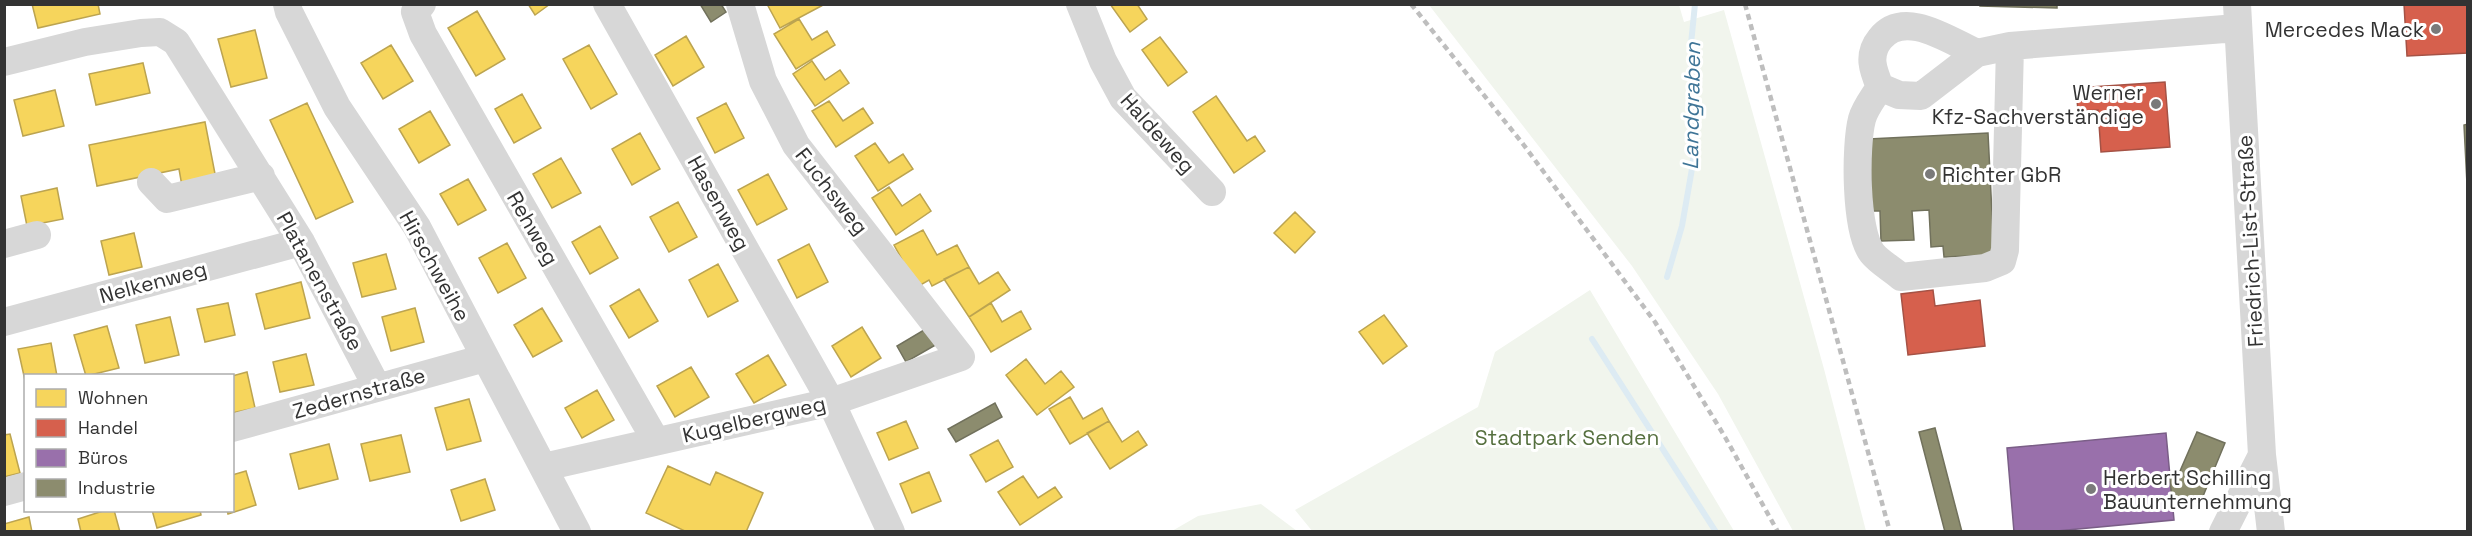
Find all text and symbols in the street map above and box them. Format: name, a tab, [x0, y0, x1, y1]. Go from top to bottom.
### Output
place label: Mercedes Mack	[2265, 16, 2424, 43]
marker: Mercedes Mack	[2429, 22, 2443, 36]
water label: Landgraben	[1676, 41, 1706, 170]
place label: Werner Kfz-Sachverständige	[1932, 79, 2144, 130]
street label: Haldeweg	[1115, 87, 1201, 179]
marker: Werner Kfz-Sachverständige	[2149, 97, 2163, 111]
street label: Friedrich-List-Straße	[2231, 134, 2269, 348]
street label: Fuchsweg	[790, 142, 874, 240]
street label: Hasenweg	[682, 151, 756, 255]
place label: Richter GbR	[1942, 161, 2061, 188]
marker: Richter GbR	[1923, 167, 1937, 181]
street label: Rehweg	[501, 186, 565, 270]
street label: Hirschweihe	[393, 206, 477, 326]
street label: Platanenstraße	[271, 207, 369, 355]
street label: Nelkenweg	[96, 255, 210, 309]
street label: Zedernstraße	[290, 361, 428, 425]
legend	[24, 374, 234, 512]
text: Wohnen	[78, 386, 148, 409]
street label: Kugelbergweg	[680, 389, 828, 449]
text: Handel	[78, 416, 138, 439]
park label: Stadtpark Senden	[1475, 424, 1659, 451]
text: Büros	[78, 446, 128, 469]
place label: Herbert Schilling Bauunternehmung	[2103, 464, 2292, 515]
text: Industrie	[78, 476, 155, 499]
marker: Herbert Schilling Bauunternehmung	[2084, 482, 2098, 496]

